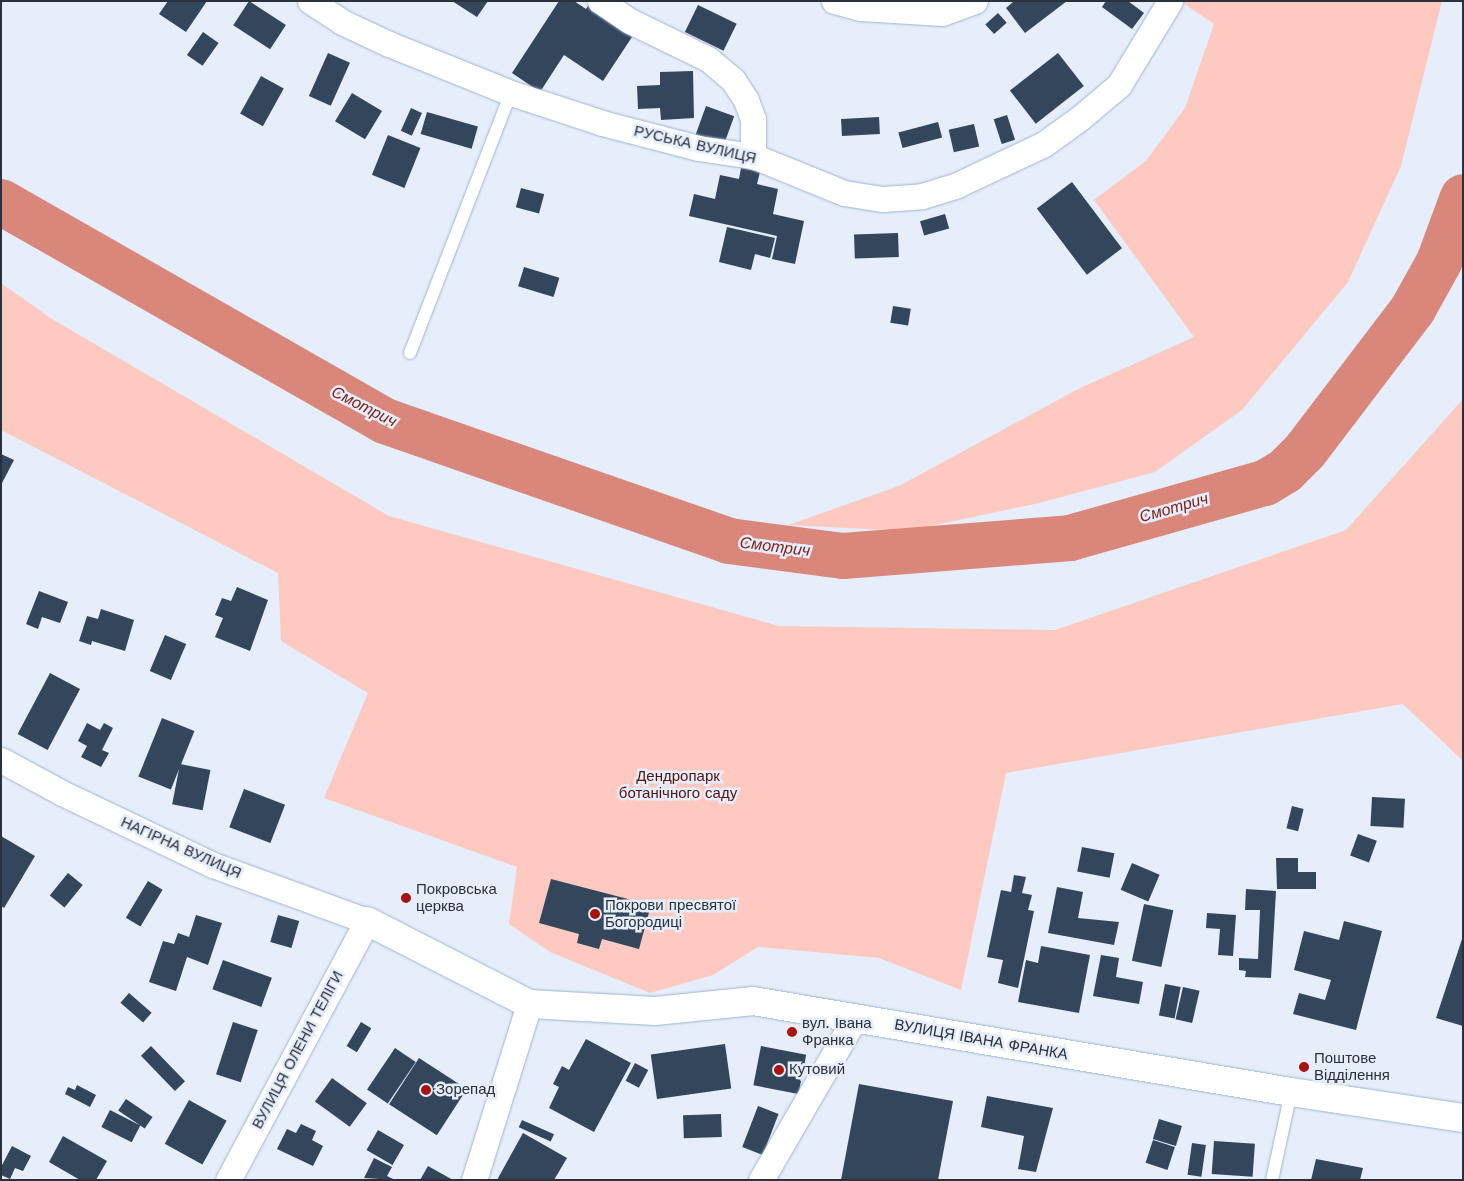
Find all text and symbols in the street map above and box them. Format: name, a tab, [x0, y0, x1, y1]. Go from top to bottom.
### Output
street label: РУСЬКА ВУЛИЦЯ	[632, 122, 758, 168]
water label: Смотрич	[328, 382, 400, 432]
water label: Смотрич	[1137, 489, 1211, 527]
water label: Смотрич	[739, 533, 811, 561]
park label: Дендропарк ботанічного саду	[619, 767, 737, 802]
street label: НАГІРНА ВУЛИЦЯ	[118, 813, 244, 883]
place label: Покровська церква	[416, 880, 497, 915]
marker: Покровська церква	[400, 892, 412, 904]
place label: Покрови пресвятої Богородиці	[605, 896, 736, 931]
marker: Покрови пресвятої Богородиці	[589, 908, 601, 920]
street label: ВУЛИЦЯ ОЛЕНИ ТЕЛІГИ	[249, 968, 347, 1132]
place label: вул. Івана Франка	[802, 1014, 872, 1049]
street label: ВУЛИЦЯ ІВАНА ФРАНКА	[893, 1016, 1069, 1064]
marker: вул. Івана Франка	[786, 1026, 798, 1038]
place label: Поштове Відділення	[1314, 1049, 1390, 1084]
place label: Кутовий	[789, 1061, 845, 1079]
marker: Поштове Відділення	[1298, 1061, 1310, 1073]
marker: Кутовий	[773, 1064, 785, 1076]
place label: Зорепад	[436, 1081, 495, 1099]
marker: Зорепад	[420, 1084, 432, 1096]

